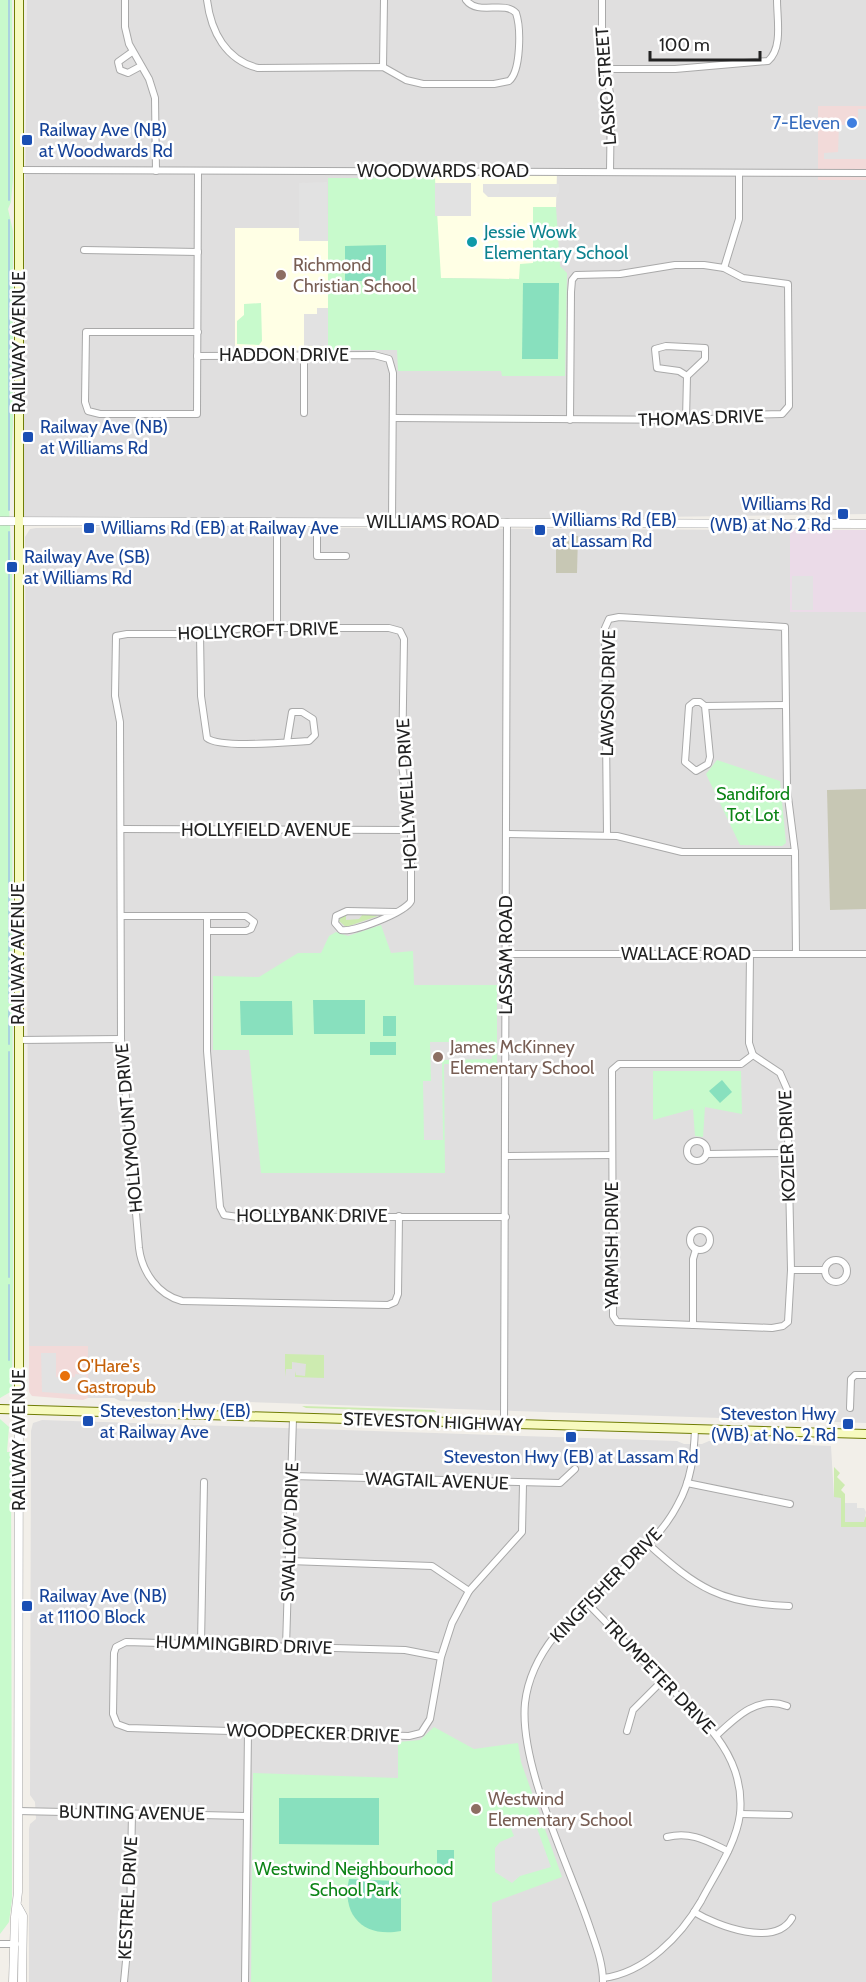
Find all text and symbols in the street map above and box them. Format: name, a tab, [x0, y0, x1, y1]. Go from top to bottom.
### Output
scale bar	[650, 24, 760, 62]
street label: LASKO STREET	[591, 26, 621, 146]
text: 100 m	[659, 34, 710, 56]
place label: 7-Eleven	[772, 112, 840, 134]
marker: 7-Eleven	[845, 116, 859, 130]
place label: Railway Ave (NB) at Woodwards Rd	[39, 119, 173, 162]
marker: Railway Ave (NB) at Woodwards Rd	[20, 133, 34, 147]
street label: WOODWARDS ROAD	[357, 160, 529, 182]
place label: Jessie Wowk Elementary School	[483, 221, 629, 264]
marker: Jessie Wowk Elementary School	[465, 235, 479, 249]
place label: Richmond Christian School	[293, 254, 417, 297]
marker: Richmond Christian School	[274, 268, 288, 282]
street label: RAILWAY AVENUE	[8, 271, 30, 413]
street label: HADDON DRIVE	[219, 344, 349, 366]
street label: THOMAS DRIVE	[638, 405, 764, 431]
place label: Railway Ave (NB) at Williams Rd	[40, 416, 168, 459]
marker: Railway Ave (NB) at Williams Rd	[21, 430, 35, 444]
place label: Williams Rd (WB) at No 2 Rd	[709, 493, 831, 536]
marker: Williams Rd (WB) at No 2 Rd	[836, 507, 850, 521]
place label: Williams Rd (EB) at Lassam Rd	[552, 509, 677, 552]
street label: WILLIAMS ROAD	[366, 511, 500, 533]
place label: Williams Rd (EB) at Railway Ave	[101, 517, 339, 539]
marker: Williams Rd (EB) at Railway Ave	[82, 521, 96, 535]
marker: Williams Rd (EB) at Lassam Rd	[533, 523, 547, 537]
place label: Railway Ave (SB) at Williams Rd	[24, 546, 150, 589]
marker: Railway Ave (SB) at Williams Rd	[5, 560, 19, 574]
street label: HOLLYCROFT DRIVE	[177, 617, 339, 645]
street label: LAWSON DRIVE	[596, 629, 620, 757]
street label: HOLLYWELL DRIVE	[392, 718, 422, 870]
park label: Sandiford Tot Lot	[716, 783, 790, 826]
street label: HOLLYFIELD AVENUE	[181, 819, 351, 841]
street label: RAILWAY AVENUE	[7, 883, 29, 1025]
street label: LASSAM ROAD	[495, 895, 517, 1015]
street label: WALLACE ROAD	[621, 943, 751, 965]
place label: James McKinney Elementary School	[449, 1036, 595, 1079]
street label: HOLLYMOUNT DRIVE	[111, 1042, 147, 1214]
marker: James McKinney Elementary School	[431, 1050, 445, 1064]
street label: KOZIER DRIVE	[774, 1090, 800, 1202]
street label: YARMISH DRIVE	[601, 1182, 623, 1309]
street label: HOLLYBANK DRIVE	[236, 1205, 388, 1227]
place label: O'Hare's Gastropub	[77, 1355, 156, 1398]
street label: RAILWAY AVENUE	[8, 1369, 30, 1511]
marker: O'Hare's Gastropub	[58, 1369, 72, 1383]
place label: Steveston Hwy (EB) at Railway Ave	[100, 1400, 251, 1443]
place label: Steveston Hwy (WB) at No. 2 Rd	[711, 1403, 836, 1446]
street label: STEVESTON HIGHWAY	[343, 1408, 524, 1436]
marker: Steveston Hwy (EB) at Railway Ave	[81, 1414, 95, 1428]
marker: Steveston Hwy (WB) at No. 2 Rd	[841, 1417, 855, 1431]
marker: Steveston Hwy (EB) at Lassam Rd	[564, 1430, 578, 1444]
place label: Steveston Hwy (EB) at Lassam Rd	[444, 1446, 698, 1468]
street label: SWALLOW DRIVE	[277, 1462, 303, 1602]
street label: WAGTAIL AVENUE	[365, 1468, 509, 1494]
street label: KINGFISHER DRIVE	[546, 1523, 666, 1647]
place label: Railway Ave (NB) at 11100 Block	[39, 1585, 167, 1628]
marker: Railway Ave (NB) at 11100 Block	[20, 1599, 34, 1613]
street label: TRUMPETER DRIVE	[598, 1614, 720, 1738]
street label: HUMMINGBIRD DRIVE	[155, 1631, 333, 1659]
street label: WOODPECKER DRIVE	[226, 1719, 400, 1747]
place label: Westwind Elementary School	[488, 1788, 633, 1831]
street label: BUNTING AVENUE	[59, 1801, 205, 1825]
marker: Westwind Elementary School	[469, 1802, 483, 1816]
street label: KESTREL DRIVE	[114, 1836, 142, 1960]
park label: Westwind Neighbourhood School Park	[255, 1858, 453, 1901]

